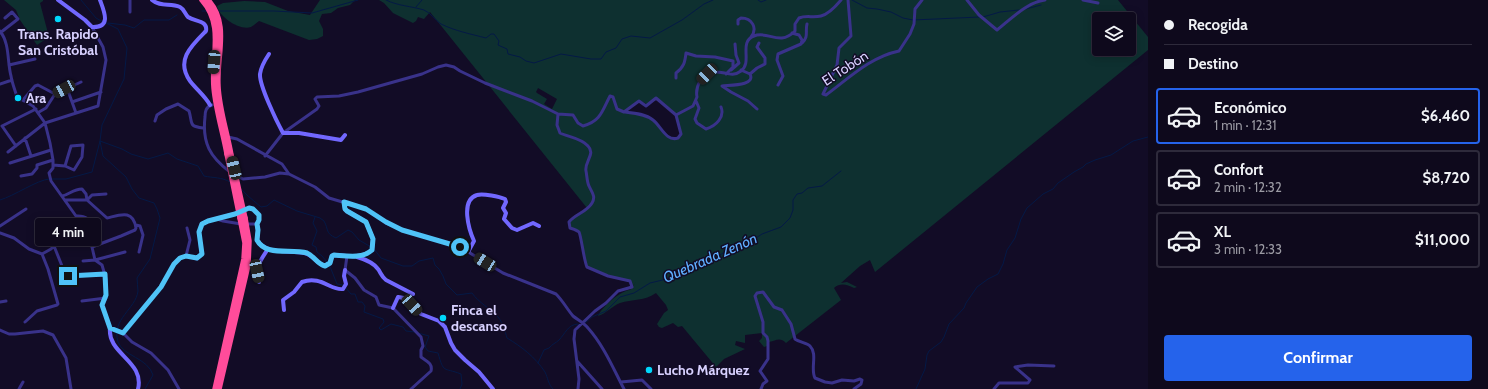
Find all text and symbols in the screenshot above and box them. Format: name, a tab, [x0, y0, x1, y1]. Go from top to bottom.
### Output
map controls	[1092, 12, 1136, 56]
button: layers	[1092, 12, 1136, 56]
marker: Trans. Rapido San Cristóbal	[53, 14, 63, 24]
text: Recogida	[1188, 16, 1248, 34]
place label: Trans. Rapido San Cristóbal	[17, 25, 99, 59]
street label: El Tobón	[818, 46, 872, 90]
car	[207, 50, 221, 74]
text: Destino	[1188, 55, 1238, 73]
car	[694, 61, 720, 87]
car	[51, 78, 77, 100]
place label: Ara	[26, 89, 46, 107]
marker: Ara	[13, 93, 23, 103]
icon: car	[1166, 98, 1202, 134]
text: Económico	[1214, 99, 1286, 117]
text: $6,460	[1421, 107, 1470, 125]
text: 1 min · 12:31	[1214, 117, 1277, 133]
car	[225, 155, 243, 181]
icon: car	[1166, 160, 1202, 196]
text: Confort	[1214, 161, 1263, 179]
text: $8,720	[1423, 169, 1470, 187]
text: 2 min · 12:32	[1214, 179, 1282, 195]
callout: 4 min	[35, 218, 101, 246]
icon: car	[1166, 222, 1202, 258]
text: XL	[1214, 223, 1231, 241]
text: 4 min	[52, 224, 84, 240]
water label: Quebrada Zenón	[660, 229, 760, 287]
text: $11,000	[1415, 231, 1470, 249]
route start	[451, 238, 469, 256]
text: 3 min · 12:33	[1214, 241, 1282, 257]
car	[472, 251, 498, 273]
car	[249, 258, 265, 284]
route end	[59, 267, 77, 285]
car	[400, 292, 424, 318]
place label: Finca el descanso	[451, 301, 507, 335]
marker: Finca el descanso	[438, 313, 448, 323]
button: Confirmar	[1164, 335, 1472, 381]
place label: Lucho Márquez	[657, 361, 750, 379]
marker: Lucho Márquez	[644, 365, 654, 375]

